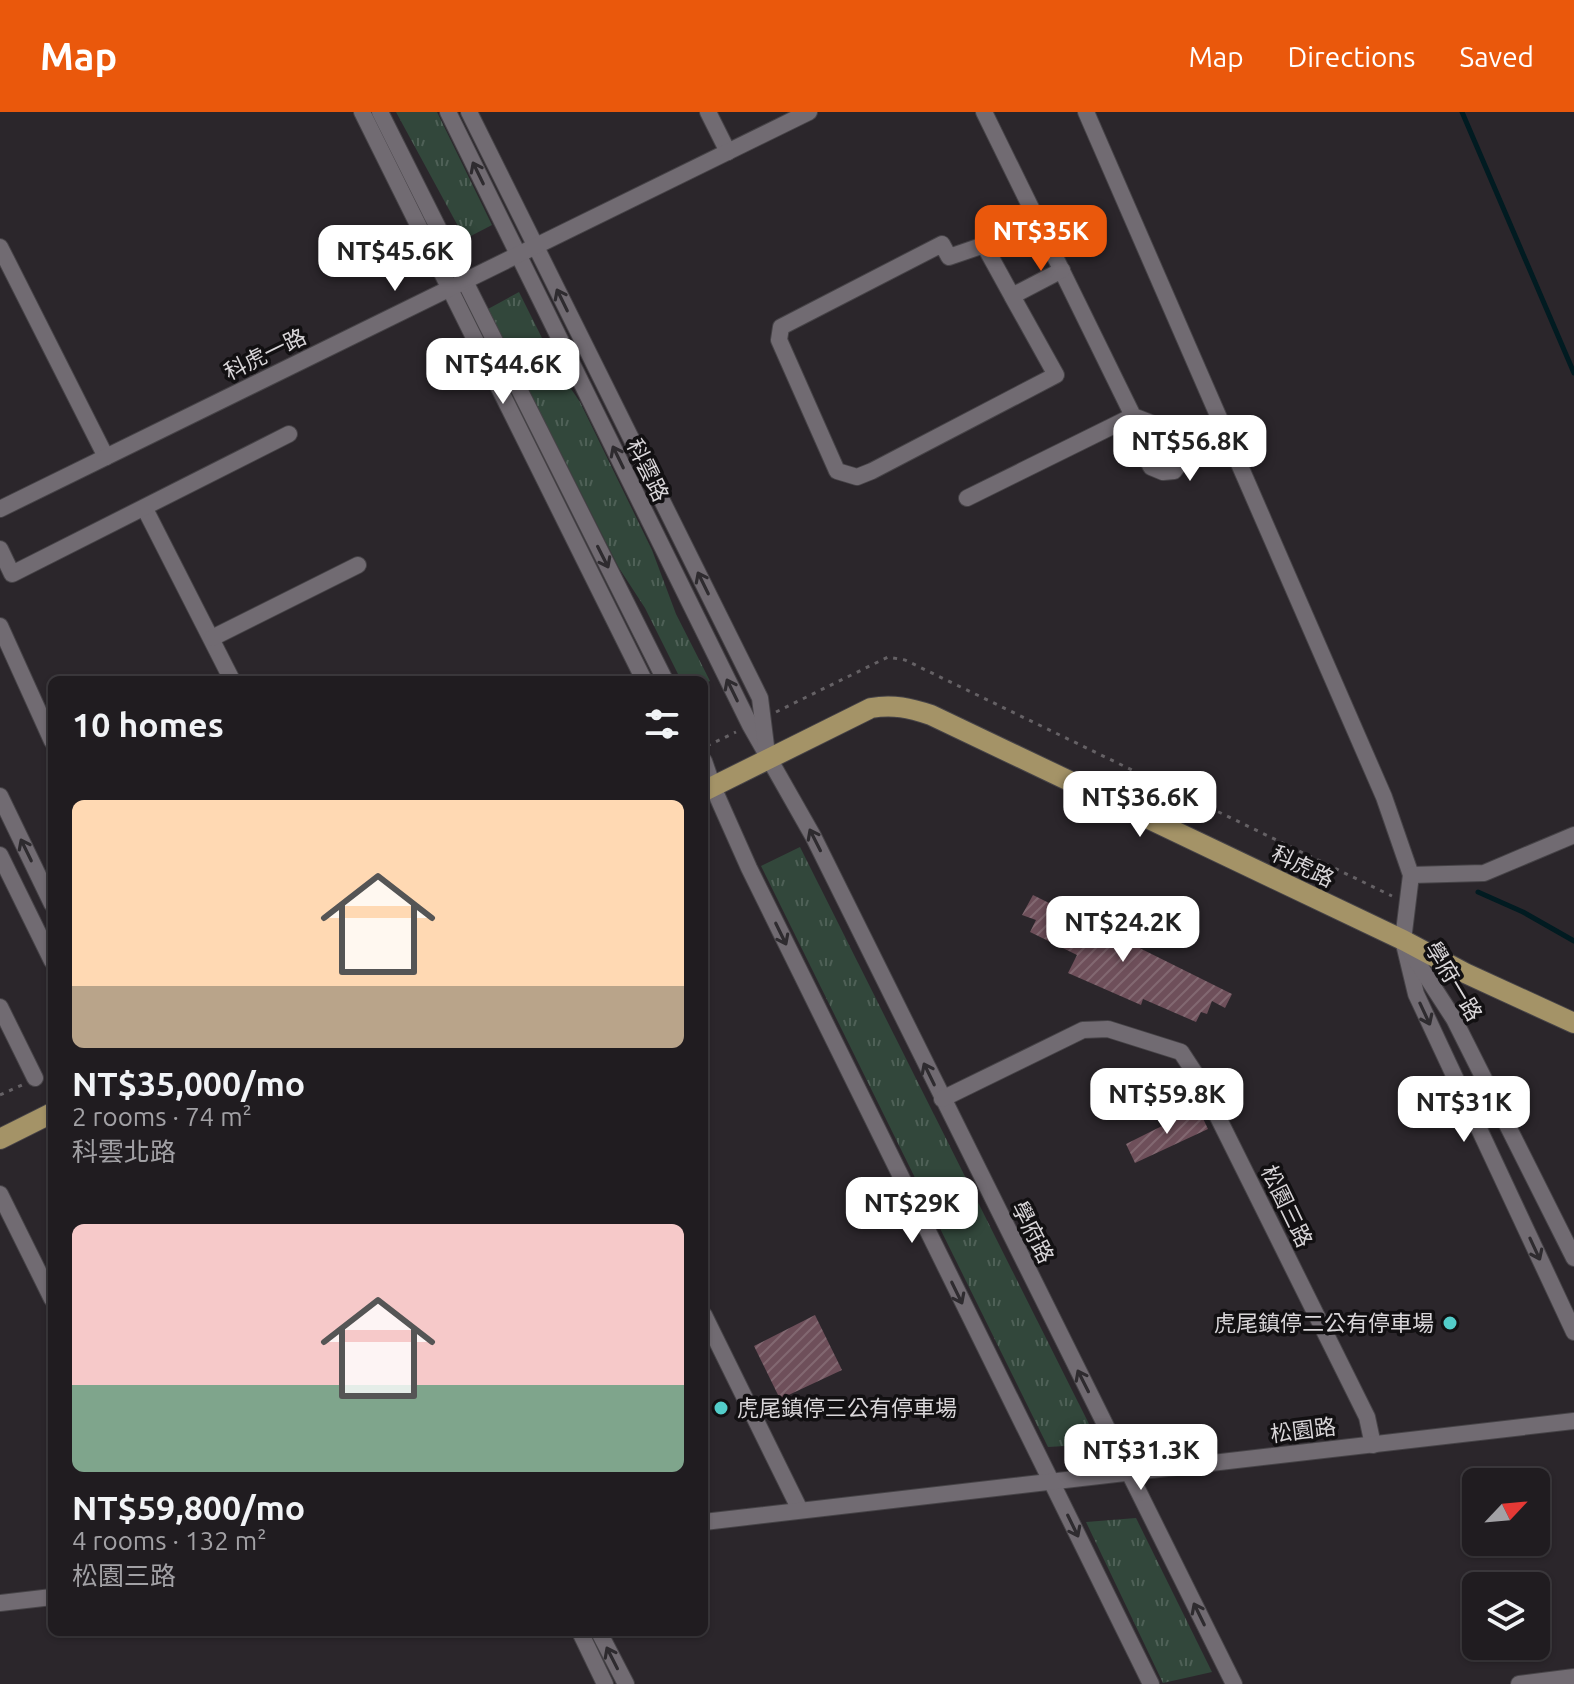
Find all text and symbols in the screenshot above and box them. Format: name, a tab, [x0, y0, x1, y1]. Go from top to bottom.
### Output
text: Map	[40, 35, 117, 77]
text: Map	[1188, 41, 1244, 72]
text: Directions	[1288, 41, 1415, 72]
text: Saved	[1459, 41, 1534, 72]
one-way arrow	[470, 162, 485, 186]
pin: NT$35K	[976, 205, 1106, 273]
text: NT$35K	[993, 216, 1089, 245]
pin: NT$45.6K	[312, 225, 478, 293]
text: NT$45.6K	[336, 236, 454, 265]
one-way arrow	[554, 289, 569, 313]
street label: 科虎一路	[220, 323, 310, 384]
pin: NT$44.6K	[420, 338, 586, 406]
text: NT$44.6K	[444, 349, 562, 378]
pin: NT$56.8K	[1107, 415, 1273, 483]
text: NT$56.8K	[1131, 426, 1249, 455]
street label: 科雲路	[623, 435, 674, 505]
one-way arrow	[609, 446, 624, 469]
one-way arrow	[595, 545, 611, 569]
one-way arrow	[695, 572, 710, 596]
one-way arrow	[724, 679, 740, 703]
icon: filters	[640, 702, 684, 746]
text: 10 homes	[72, 705, 224, 743]
pin: NT$36.6K	[1057, 771, 1223, 839]
text: NT$36.6K	[1081, 782, 1199, 811]
one-way arrow	[806, 829, 822, 853]
one-way arrow	[18, 838, 33, 862]
street label: 科虎路	[1268, 840, 1338, 891]
icon: home	[306, 852, 450, 996]
pin: NT$24.2K	[1040, 896, 1206, 964]
text: NT$24.2K	[1064, 907, 1182, 936]
one-way arrow	[774, 921, 789, 945]
street label: 學府一路	[1421, 937, 1488, 1025]
one-way arrow	[1418, 1002, 1433, 1026]
one-way arrow	[921, 1062, 936, 1086]
text: NT$35,000/mo	[72, 1064, 305, 1102]
pin: NT$59.8K	[1084, 1068, 1250, 1136]
pin: NT$31K	[1399, 1076, 1529, 1144]
text: NT$59.8K	[1108, 1079, 1226, 1108]
text: NT$31K	[1416, 1087, 1512, 1116]
text: 2 rooms · 74 m²	[72, 1102, 252, 1131]
text: 科雲北路	[72, 1137, 176, 1166]
street label: 松園三路	[1257, 1161, 1318, 1251]
pin: NT$29K	[847, 1177, 977, 1245]
text: NT$29K	[864, 1188, 960, 1217]
street label: 學府路	[1007, 1197, 1060, 1267]
one-way arrow	[1528, 1237, 1543, 1261]
icon: home	[306, 1276, 450, 1420]
one-way arrow	[950, 1280, 966, 1304]
place label: 虎尾鎮停二公有停車場	[1214, 1310, 1434, 1335]
marker: 虎尾鎮停二公有停車場	[1441, 1314, 1459, 1332]
one-way arrow	[1075, 1370, 1091, 1394]
place label: 虎尾鎮停三公有停車場	[737, 1395, 957, 1420]
marker: 虎尾鎮停三公有停車場	[712, 1399, 730, 1417]
street label: 松園路	[1269, 1413, 1337, 1446]
pin: NT$31.3K	[1058, 1424, 1224, 1492]
text: NT$31.3K	[1082, 1435, 1200, 1464]
north arrow	[1462, 1468, 1550, 1556]
map controls	[1462, 1468, 1550, 1660]
text: NT$59,800/mo	[72, 1488, 305, 1526]
one-way arrow	[1066, 1513, 1081, 1537]
text: 4 rooms · 132 m²	[72, 1526, 267, 1555]
text: 松園三路	[72, 1561, 176, 1590]
button: layers	[1462, 1572, 1550, 1660]
one-way arrow	[1191, 1602, 1206, 1626]
one-way arrow	[604, 1647, 620, 1670]

